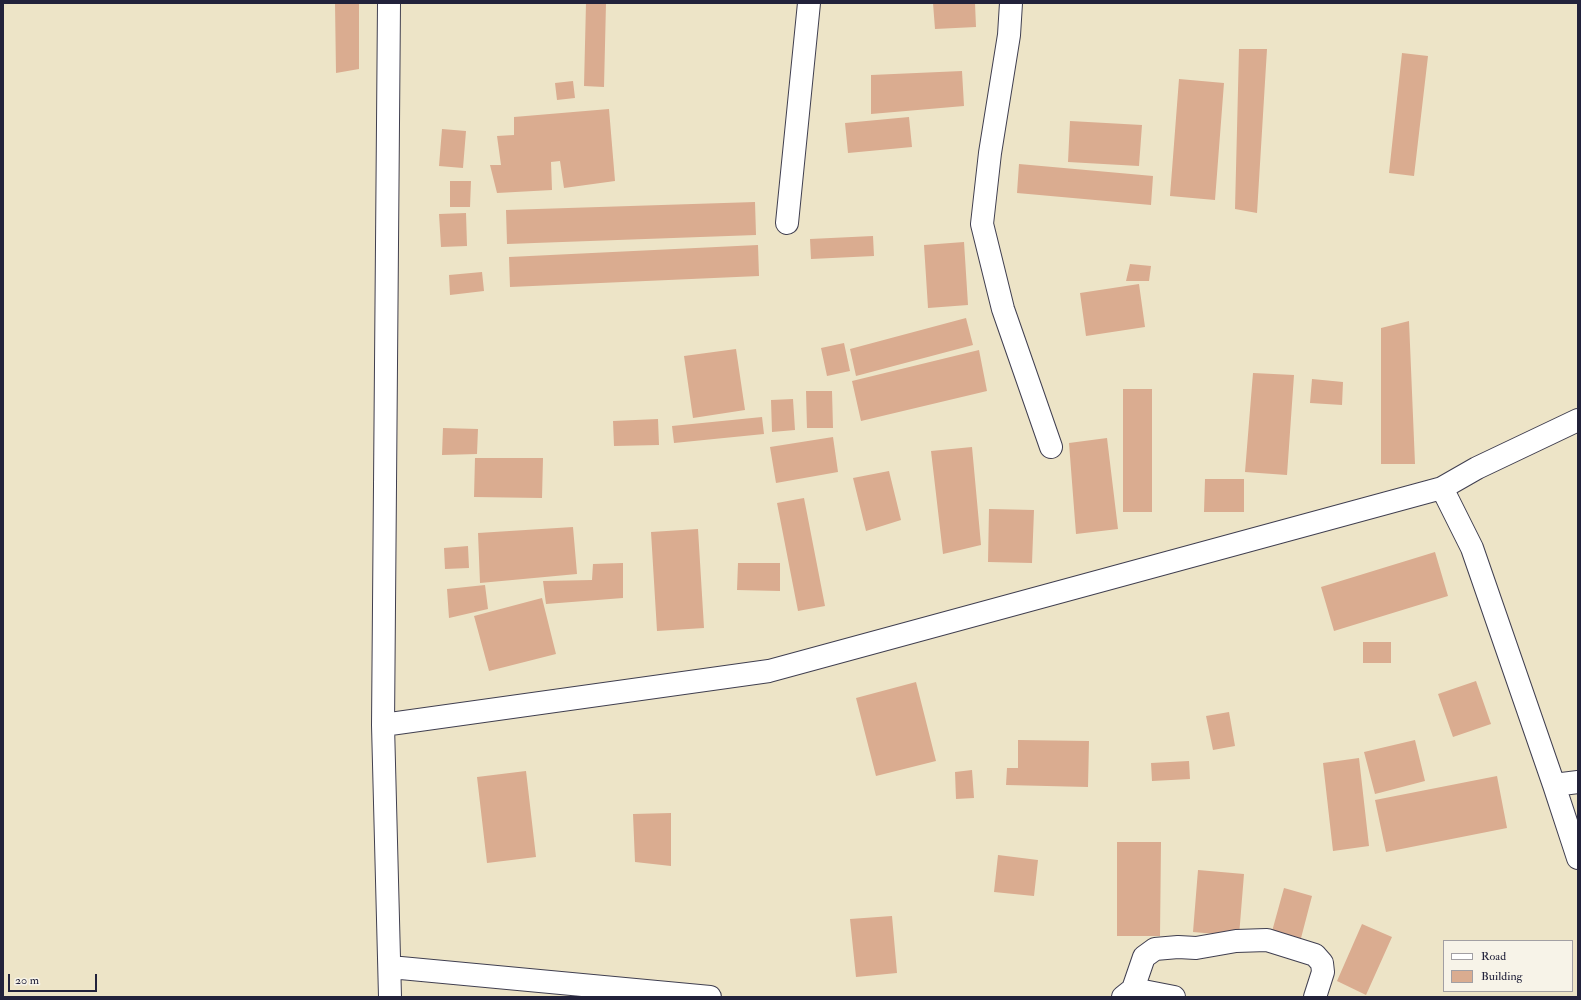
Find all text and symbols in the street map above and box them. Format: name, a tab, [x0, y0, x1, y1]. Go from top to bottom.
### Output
legend	[1443, 940, 1573, 992]
text: Road	[1481, 949, 1506, 964]
scale bar	[10, 966, 99, 992]
text: Building	[1481, 969, 1522, 984]
text: 20 m	[15, 973, 39, 988]

